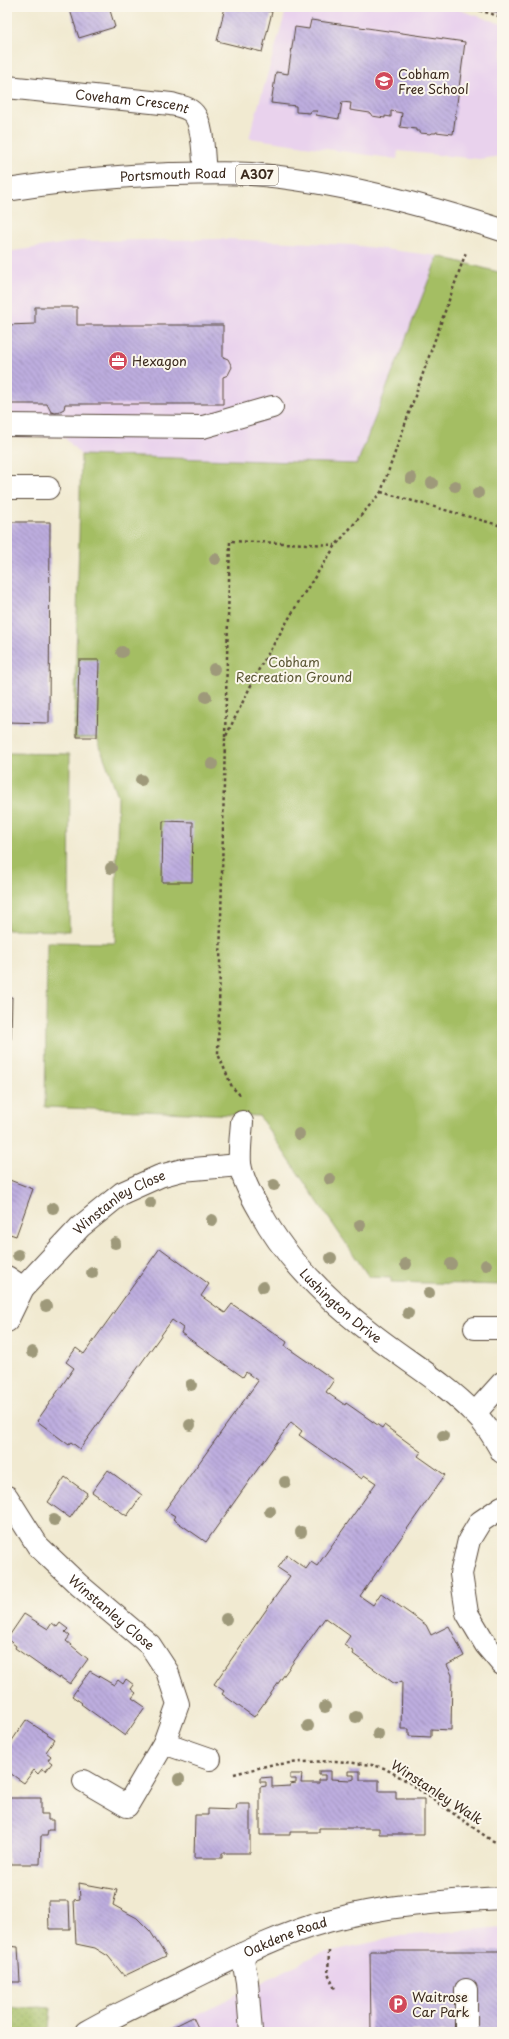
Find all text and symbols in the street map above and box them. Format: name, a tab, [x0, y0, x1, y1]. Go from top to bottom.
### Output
place label: Cobham Free School	[398, 64, 469, 98]
school or university icon: Cobham Free School	[373, 70, 395, 92]
street label: Coveham Crescent	[74, 84, 193, 118]
street label: Portsmouth Road	[119, 163, 226, 186]
road number: A307	[236, 165, 278, 185]
office icon: Hexagon	[107, 350, 129, 372]
place label: Hexagon	[132, 351, 187, 370]
park label: Cobham Recreation Ground	[236, 652, 352, 686]
street label: Winstanley Close	[68, 1165, 167, 1238]
street label: Lushington Drive	[296, 1264, 386, 1347]
street label: Winstanley Close	[65, 1570, 159, 1654]
street label: Winstanley Walk	[387, 1755, 487, 1829]
street label: Oakdene Road	[240, 1912, 329, 1961]
place label: Waitrose Car Park	[412, 1987, 469, 2021]
parking icon: Waitrose Car Park	[387, 1993, 409, 2015]

